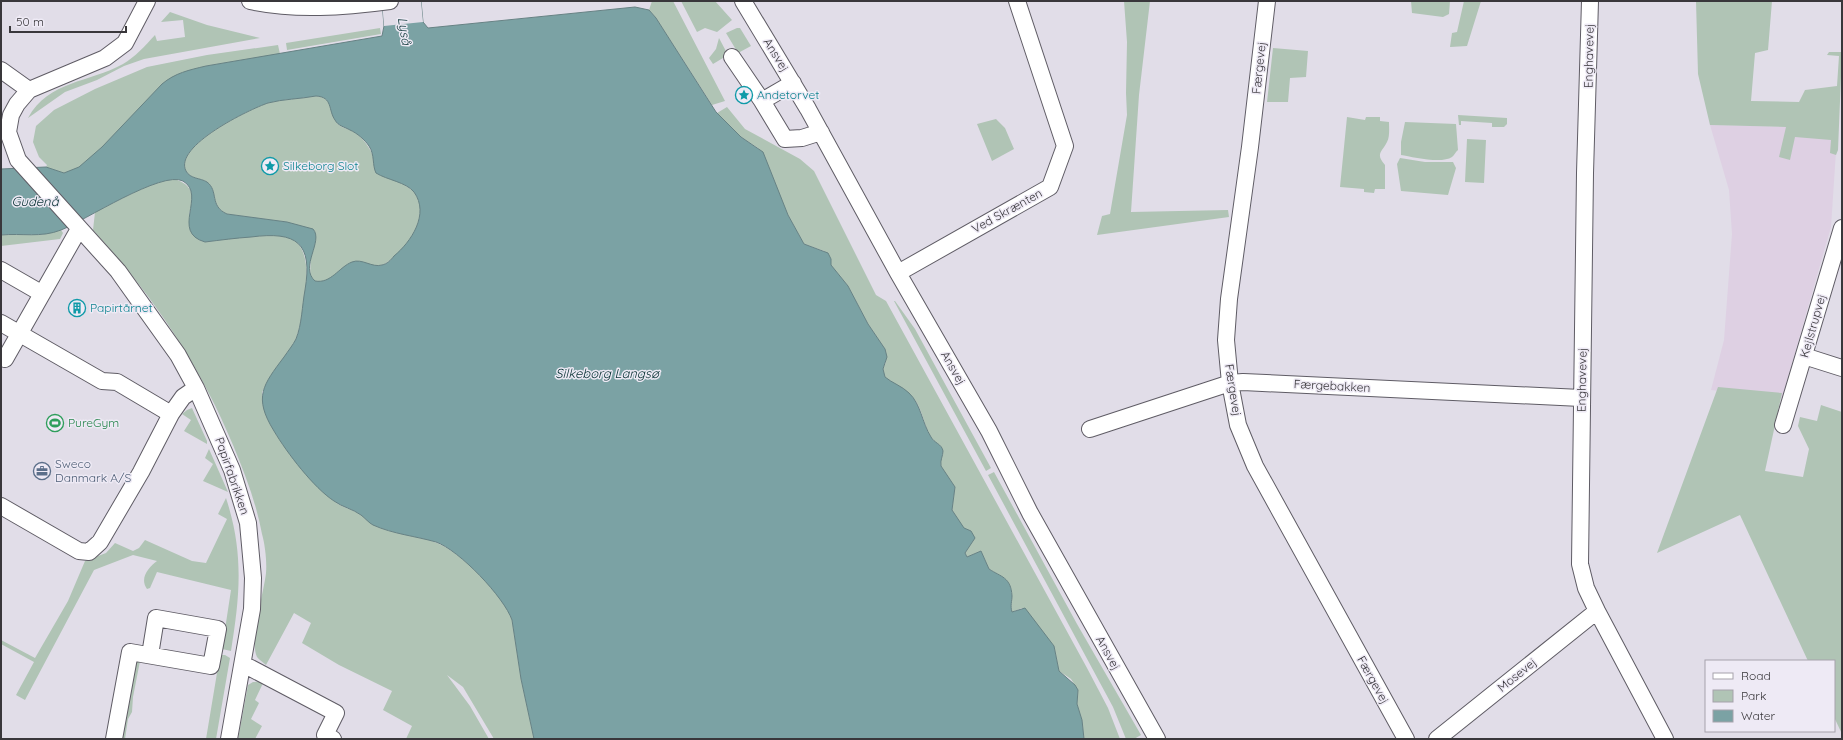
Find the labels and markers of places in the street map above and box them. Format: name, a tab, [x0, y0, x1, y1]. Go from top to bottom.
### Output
place icon: Andetorvet	[734, 85, 754, 105]
place label: Andetorvet	[757, 87, 819, 102]
place icon: Silkeborg Slot	[260, 156, 280, 176]
place label: Silkeborg Slot	[283, 158, 358, 173]
building icon: Papirtårnet	[67, 298, 87, 318]
place label: Papirtårnet	[90, 300, 153, 315]
sports icon: PureGym	[45, 413, 65, 433]
place label: PureGym	[68, 415, 119, 430]
place label: Sweco Danmark A/S	[55, 456, 131, 485]
office icon: Sweco Danmark A/S	[32, 461, 52, 481]

